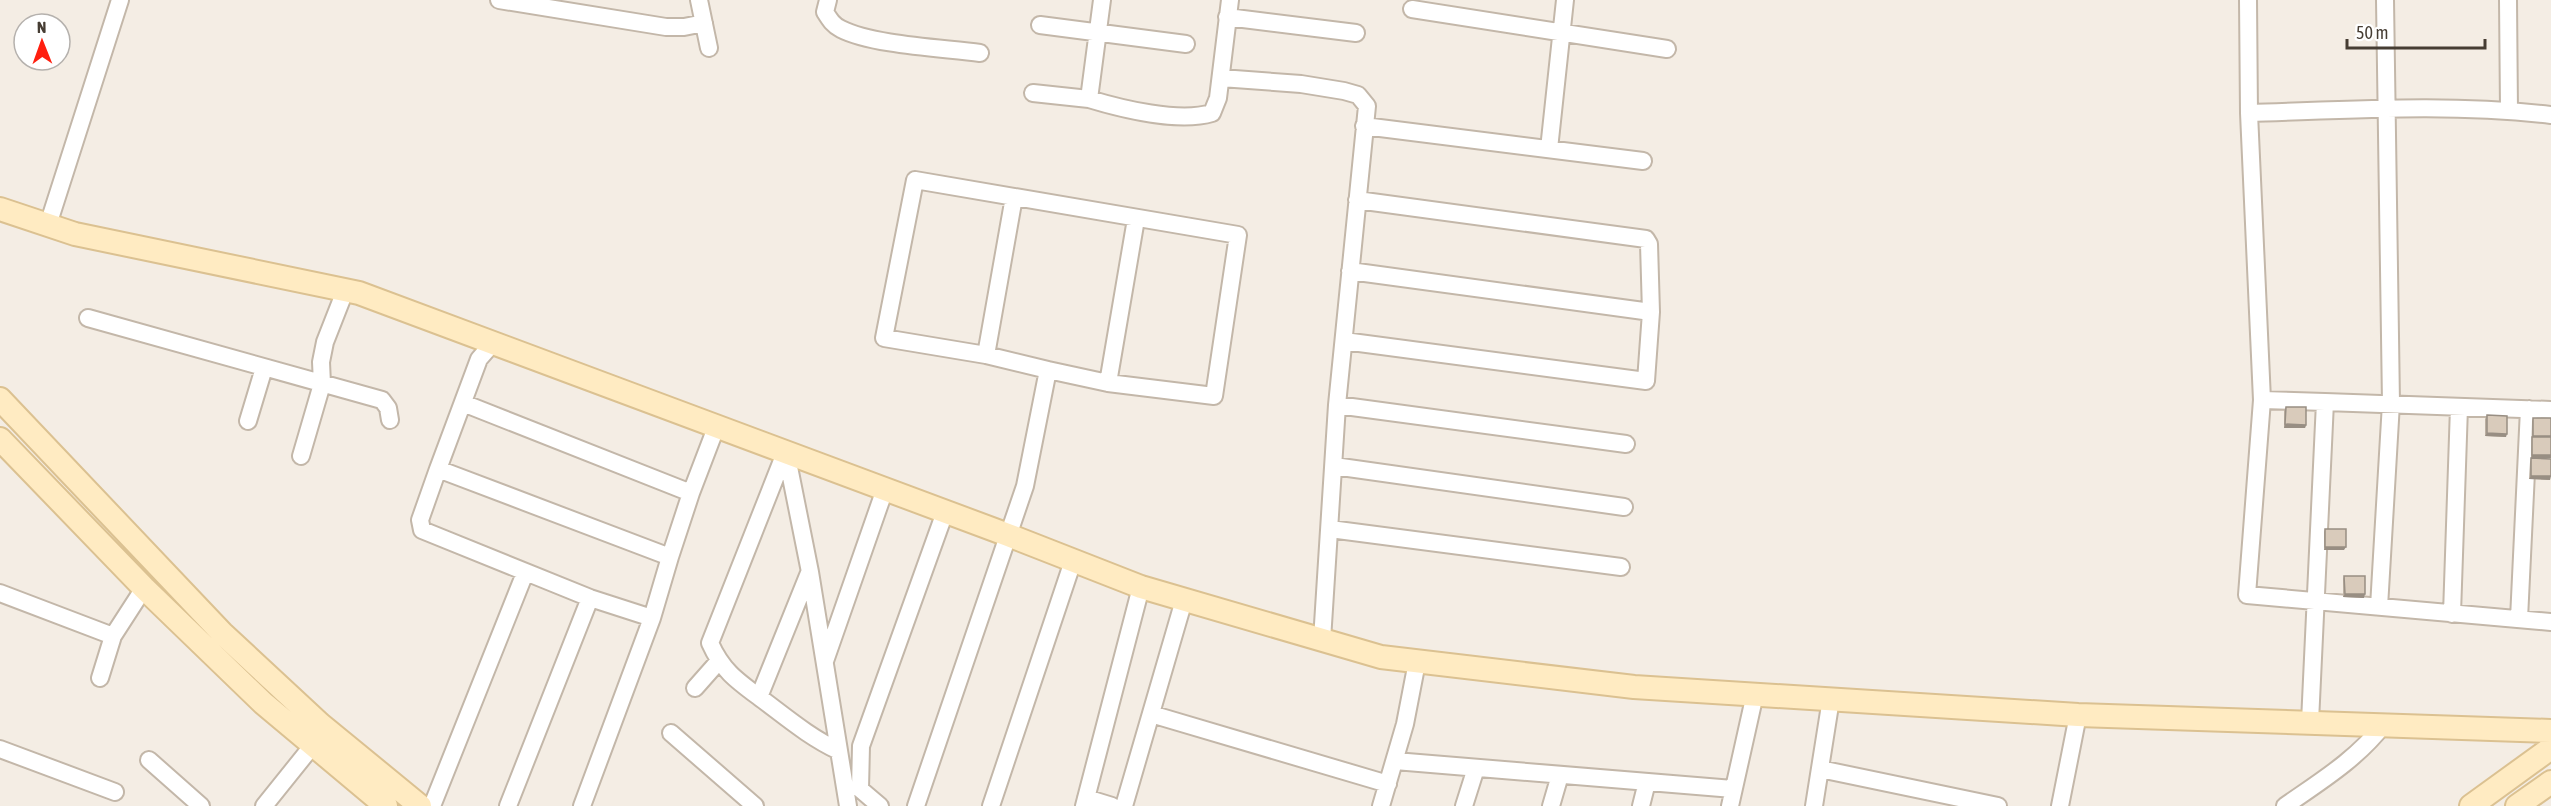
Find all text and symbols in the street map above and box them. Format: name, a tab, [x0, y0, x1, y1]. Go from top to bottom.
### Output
north arrow	[12, 12, 72, 72]
scale bar	[2347, 12, 2485, 50]
text: N	[37, 18, 47, 36]
text: 50 m	[2356, 22, 2388, 43]

